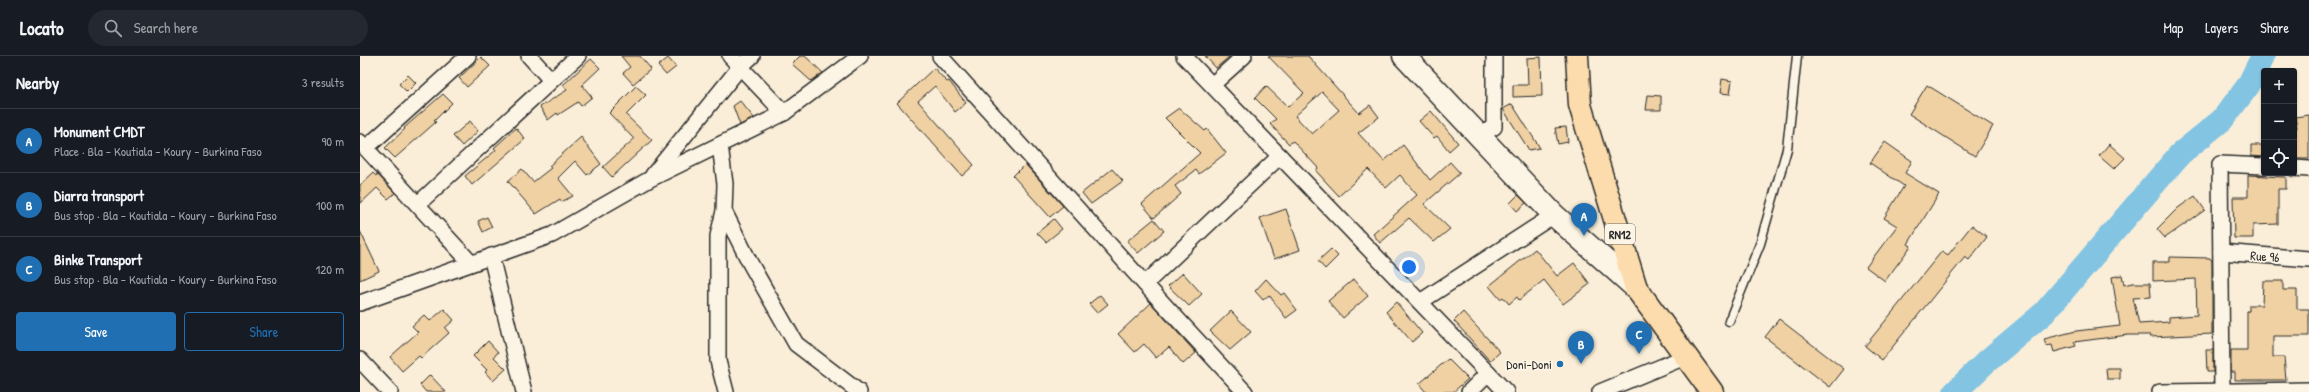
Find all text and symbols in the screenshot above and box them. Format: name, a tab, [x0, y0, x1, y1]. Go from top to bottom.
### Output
search box	[88, 10, 368, 46]
text: Locato	[20, 15, 64, 41]
icon: search	[102, 17, 124, 39]
text: Search here	[134, 17, 198, 38]
text: Map	[2163, 18, 2183, 37]
text: Layers	[2205, 18, 2238, 37]
text: Share	[2260, 18, 2289, 37]
map controls	[2261, 68, 2297, 176]
button: +	[2261, 68, 2297, 104]
text: Nearby	[16, 71, 59, 94]
text: 3 results	[302, 73, 344, 91]
button: −	[2261, 104, 2297, 140]
text: Monument CMDT	[54, 121, 145, 142]
text: A	[26, 132, 32, 150]
text: 90 m	[322, 132, 344, 150]
button: locate	[2261, 140, 2297, 176]
text: Place · Bla - Koutiala - Koury - Burkina Faso	[54, 142, 262, 160]
text: Diarra transport	[54, 185, 144, 206]
text: B	[26, 196, 32, 214]
text: 100 m	[316, 196, 344, 214]
pin: A	[1571, 203, 1597, 236]
text: Bus stop · Bla - Koutiala - Koury - Burkina Faso	[54, 206, 277, 224]
road number: RN12	[1605, 224, 1635, 244]
street label: Rue 96	[2250, 246, 2280, 266]
text: Binke Transport	[54, 249, 142, 270]
your location	[1399, 257, 1419, 277]
text: C	[25, 260, 33, 278]
text: 120 m	[316, 260, 344, 278]
text: Bus stop · Bla - Koutiala - Koury - Burkina Faso	[54, 270, 277, 288]
button: Save	[16, 312, 176, 351]
button: Share	[184, 312, 344, 351]
pin: C	[1626, 321, 1652, 354]
pin: B	[1568, 331, 1594, 364]
place label: Doni-Doni	[1506, 355, 1552, 373]
marker: Doni-Doni	[1555, 359, 1565, 369]

